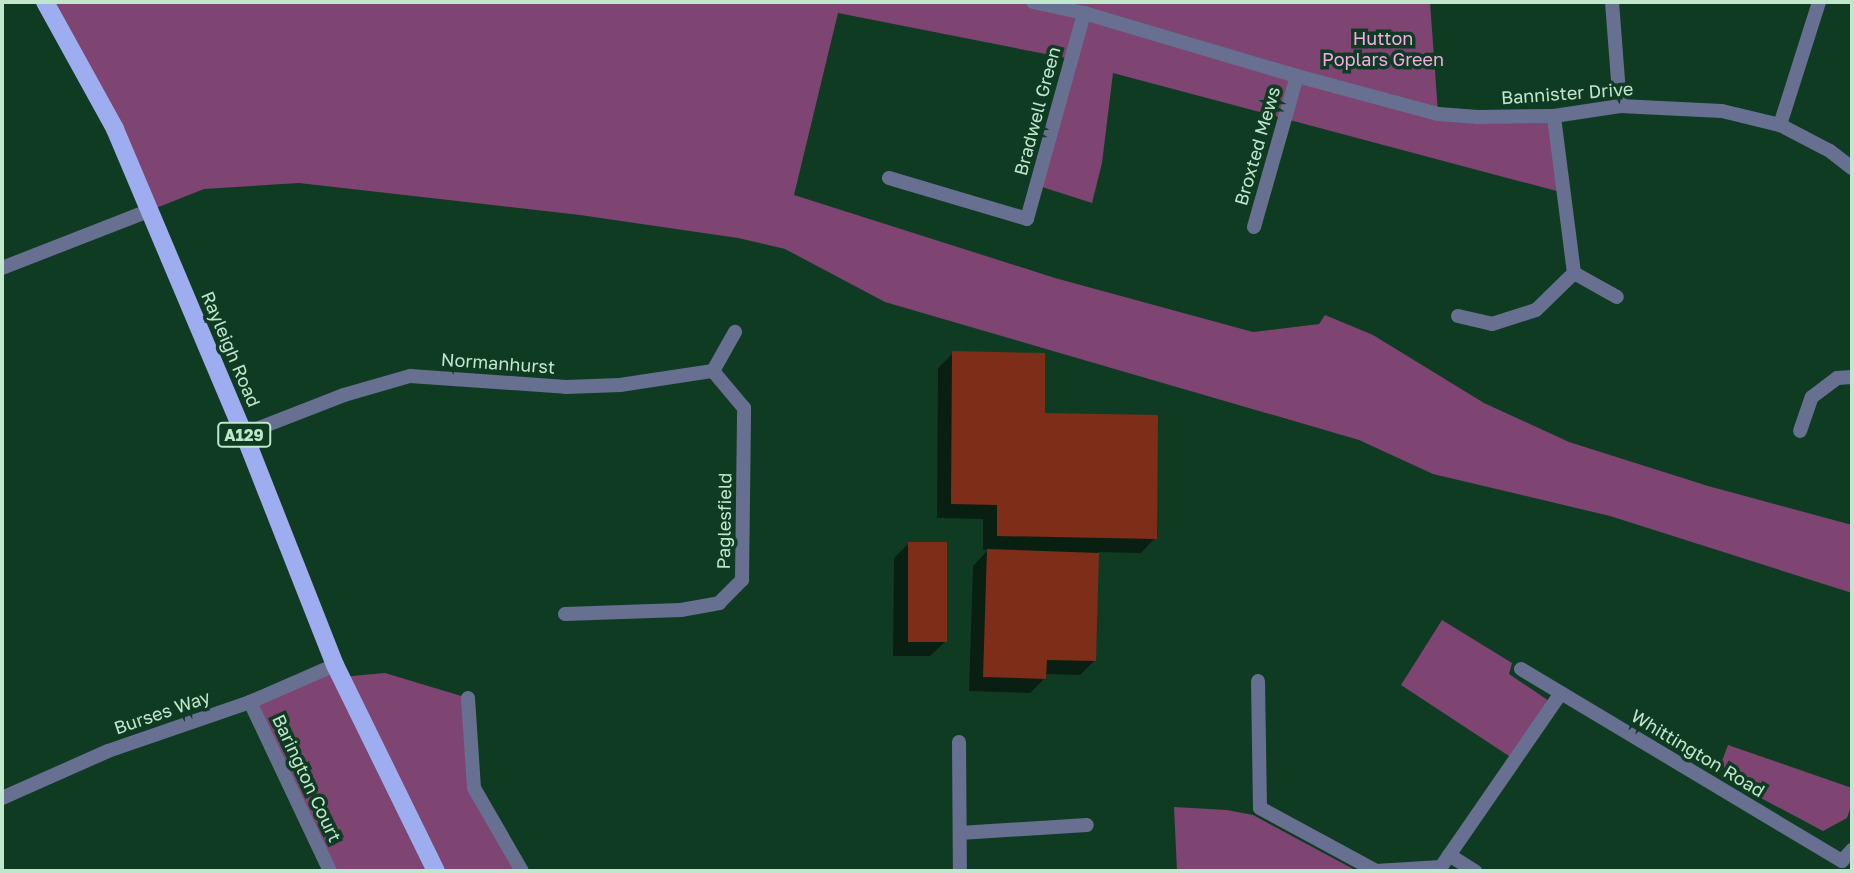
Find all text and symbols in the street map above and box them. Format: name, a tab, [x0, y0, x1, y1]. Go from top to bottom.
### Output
park label: Hutton Poplars Green	[1322, 28, 1444, 70]
street label: Bradwell Green	[1009, 44, 1065, 178]
street label: Bannister Drive	[1500, 78, 1634, 108]
street label: Broxted Mews	[1230, 84, 1284, 208]
street label: Rayleigh Road	[197, 288, 265, 410]
street label: Normanhurst	[440, 348, 556, 378]
road number: A129	[216, 422, 272, 448]
street label: Paglesfield	[712, 472, 736, 570]
street label: Burses Way	[111, 685, 213, 739]
street label: Whittington Road	[1627, 705, 1769, 801]
street label: Barington Court	[268, 711, 346, 845]

